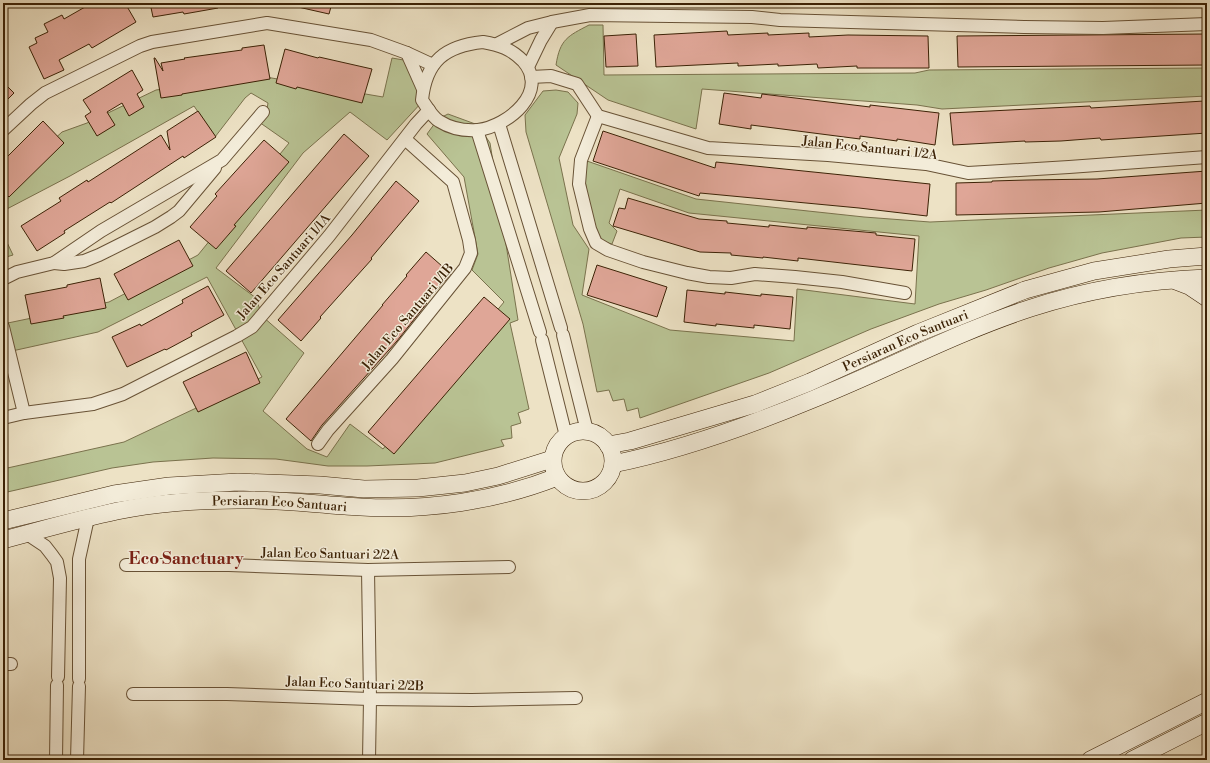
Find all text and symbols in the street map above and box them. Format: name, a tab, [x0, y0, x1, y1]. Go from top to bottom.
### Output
street label: Jalan Eco Santuari 1/2A	[800, 133, 939, 163]
street label: Jalan Eco Santuari 1/1A	[233, 210, 335, 323]
street label: Jalan Eco Santuari 1/1B	[358, 260, 457, 374]
street label: Persiaran Eco Santuari	[840, 307, 971, 375]
street label: Persiaran Eco Santuari	[212, 493, 348, 515]
street label: Jalan Eco Santuari 2/2A	[260, 545, 400, 563]
district label: Eco Sanctuary	[129, 548, 244, 570]
street label: Jalan Eco Santuari 2/2B	[285, 674, 424, 694]

